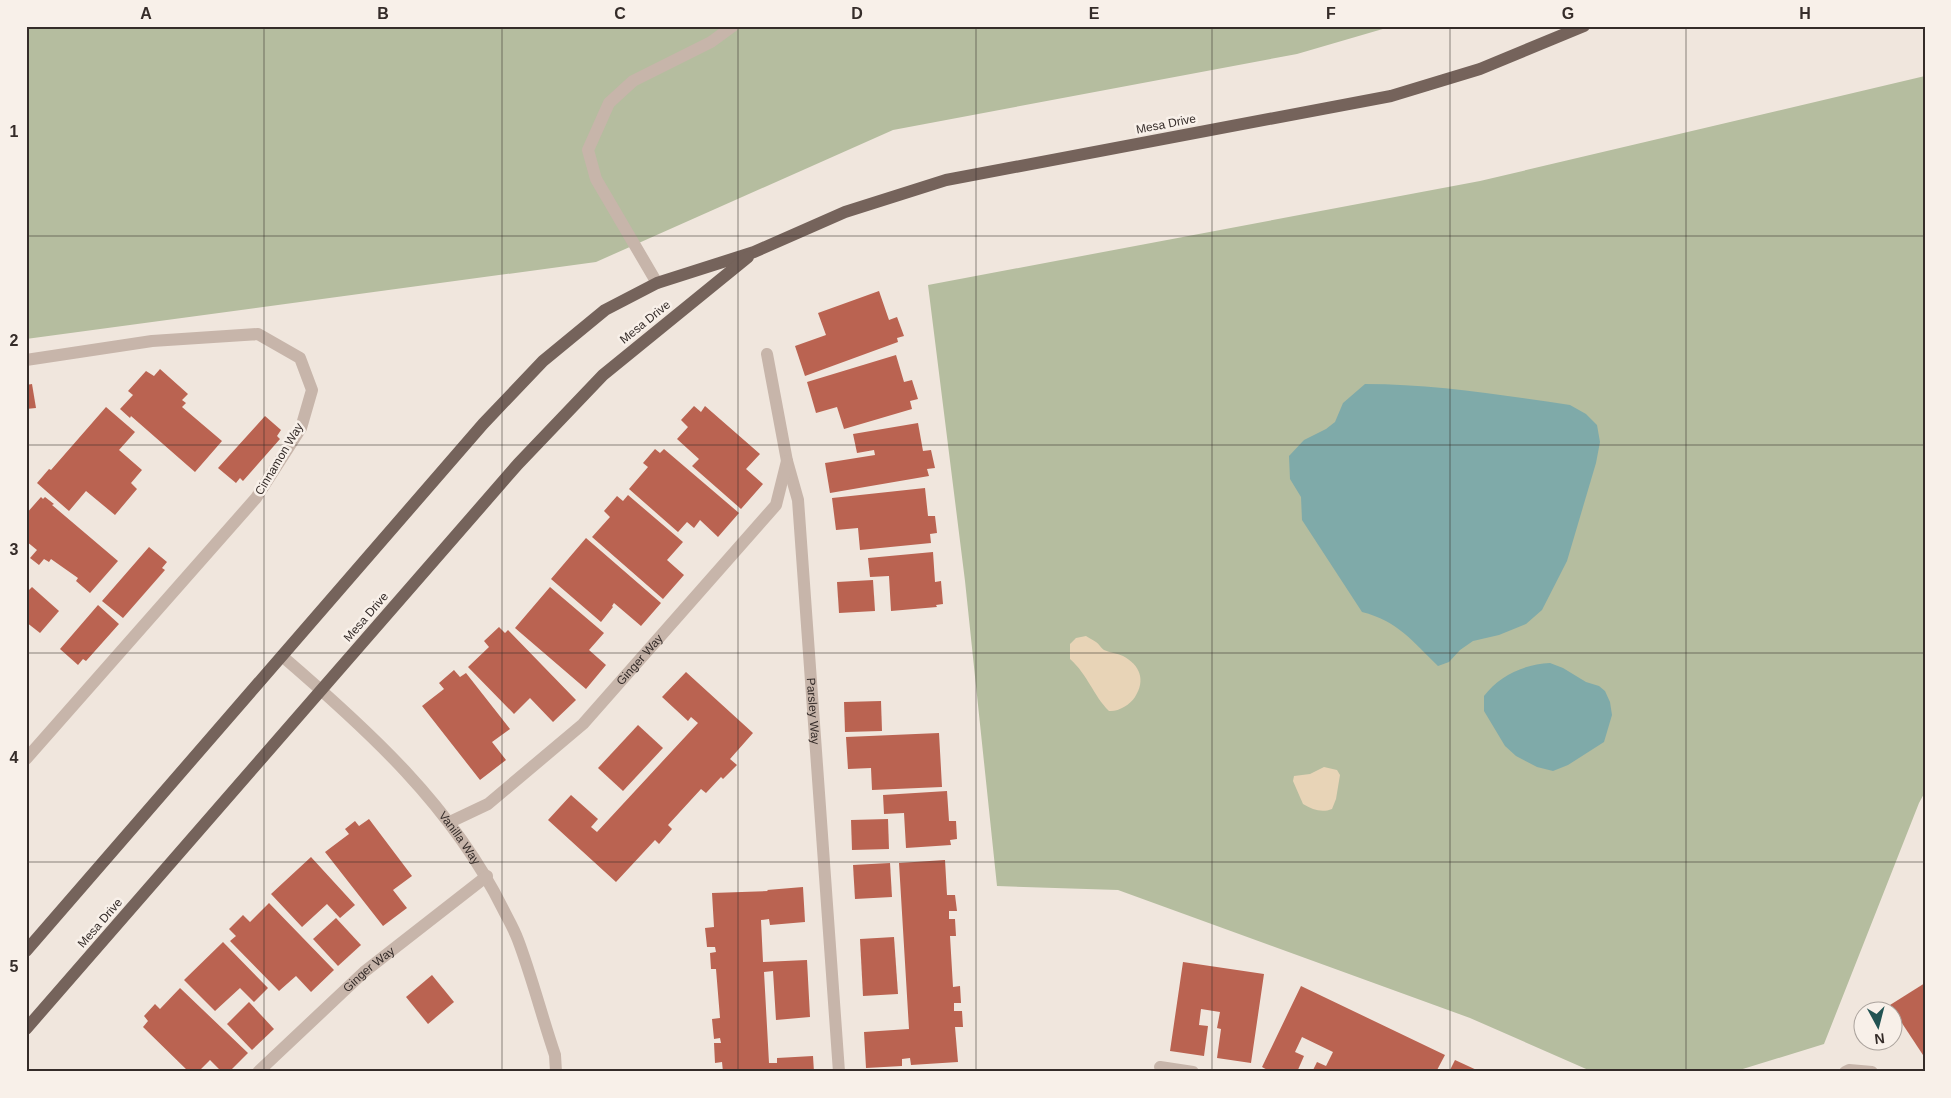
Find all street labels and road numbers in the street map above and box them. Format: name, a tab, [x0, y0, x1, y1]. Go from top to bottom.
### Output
street label: Mesa Drive	[1135, 111, 1197, 137]
street label: Mesa Drive	[617, 297, 673, 347]
street label: Cinnamon Way	[252, 420, 306, 498]
street label: Mesa Drive	[341, 589, 391, 644]
street label: Ginger Way	[614, 631, 666, 688]
street label: Parsley Way	[804, 677, 823, 745]
street label: Vanilla Way	[436, 809, 483, 867]
street label: Mesa Drive	[75, 895, 125, 950]
street label: Ginger Way	[340, 944, 397, 995]

